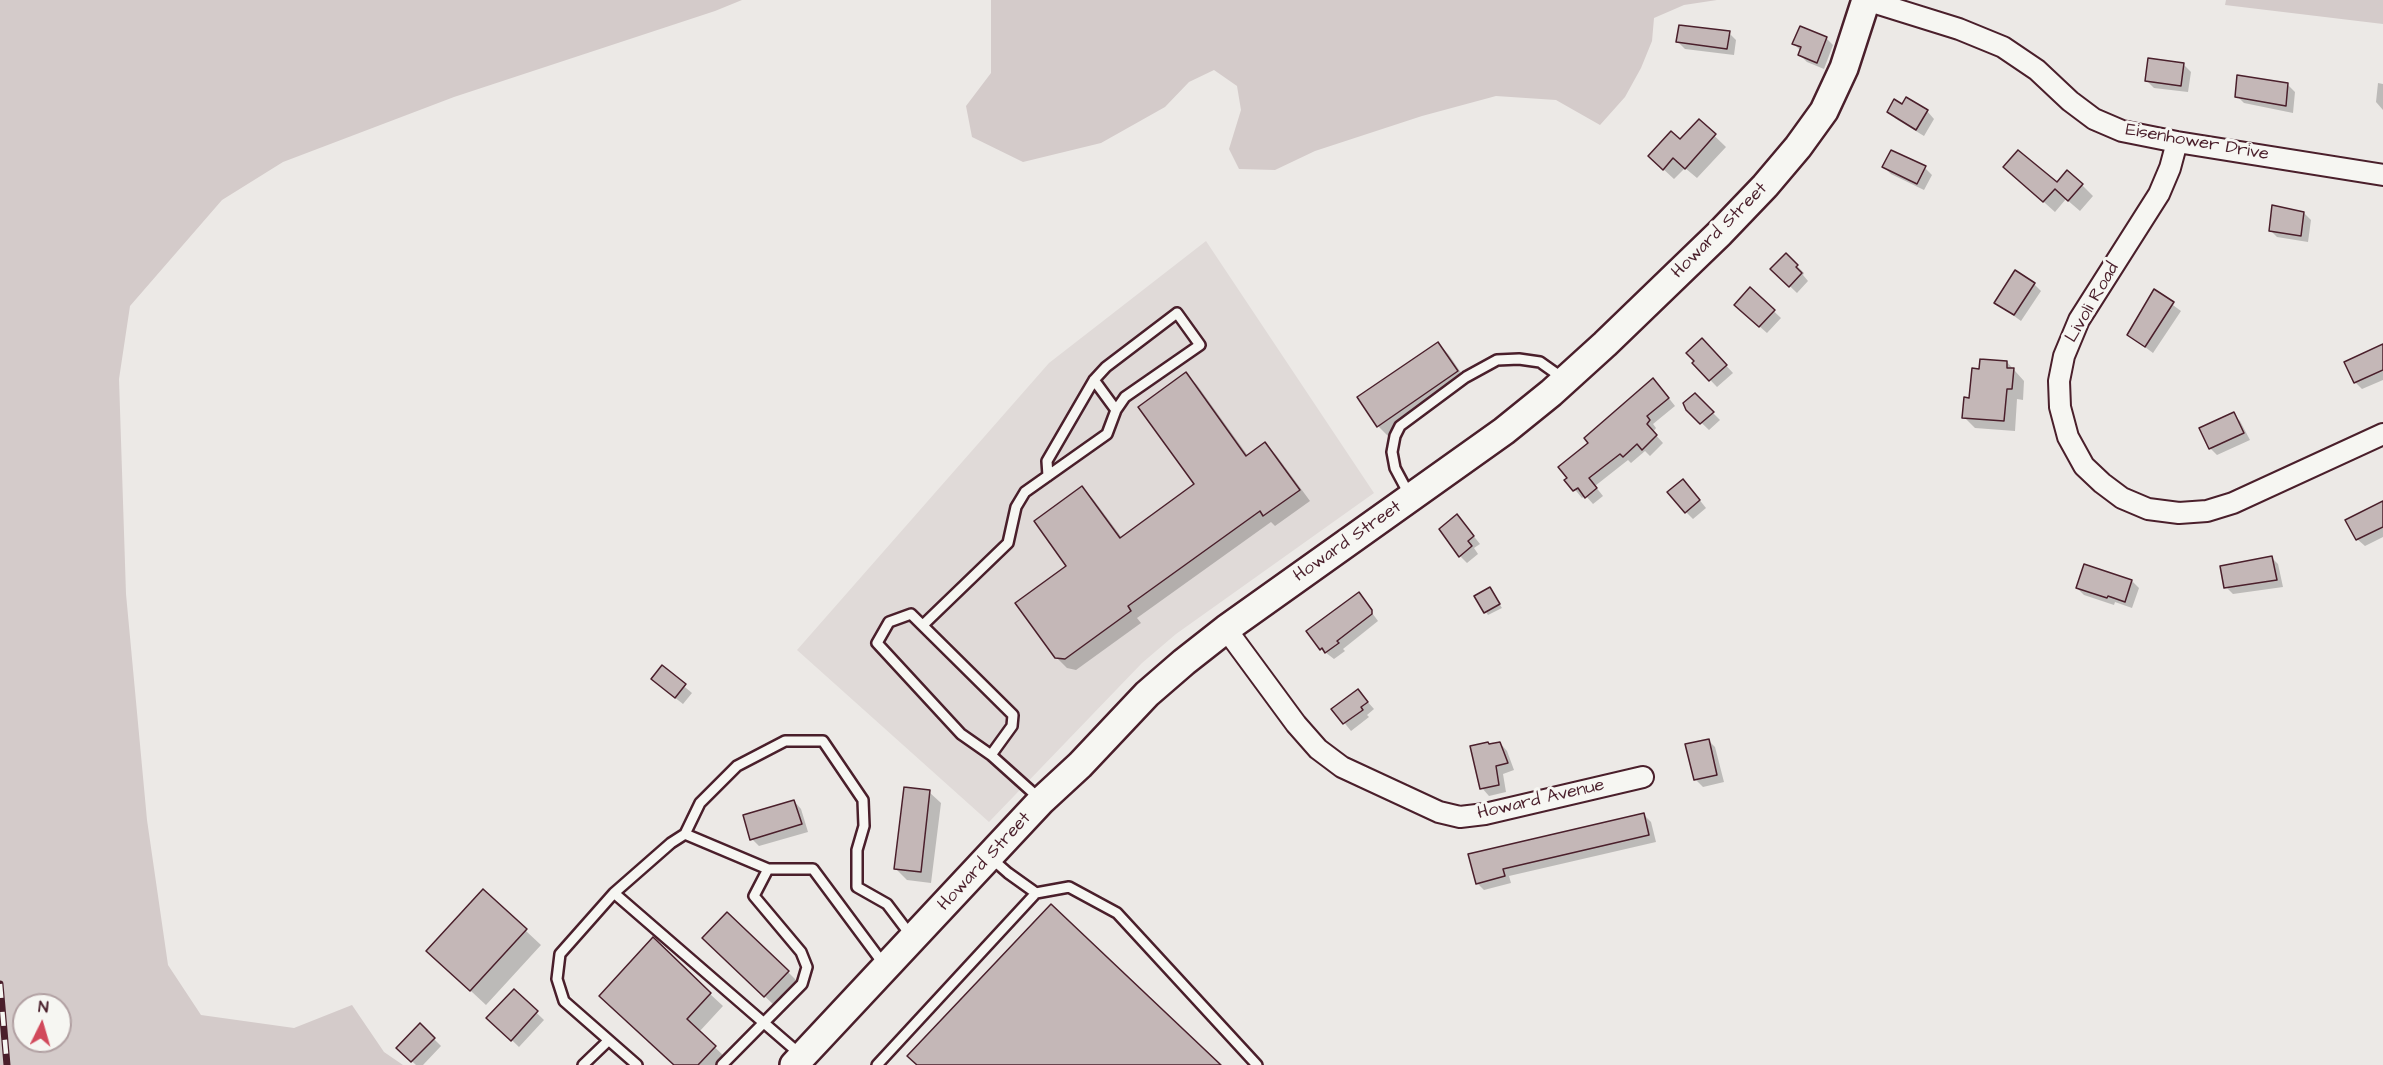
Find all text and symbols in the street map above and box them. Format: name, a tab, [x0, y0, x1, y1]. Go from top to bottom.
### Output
street label: Eisenhower Drive	[2124, 120, 2270, 166]
street label: Howard Street	[1668, 179, 1772, 283]
street label: Livoli Road	[2061, 259, 2125, 347]
street label: Howard Street	[1290, 497, 1406, 587]
street label: Howard Avenue	[1475, 775, 1607, 825]
street label: Howard Street	[934, 808, 1036, 916]
north arrow	[12, 993, 72, 1053]
text: N	[37, 996, 49, 1018]

